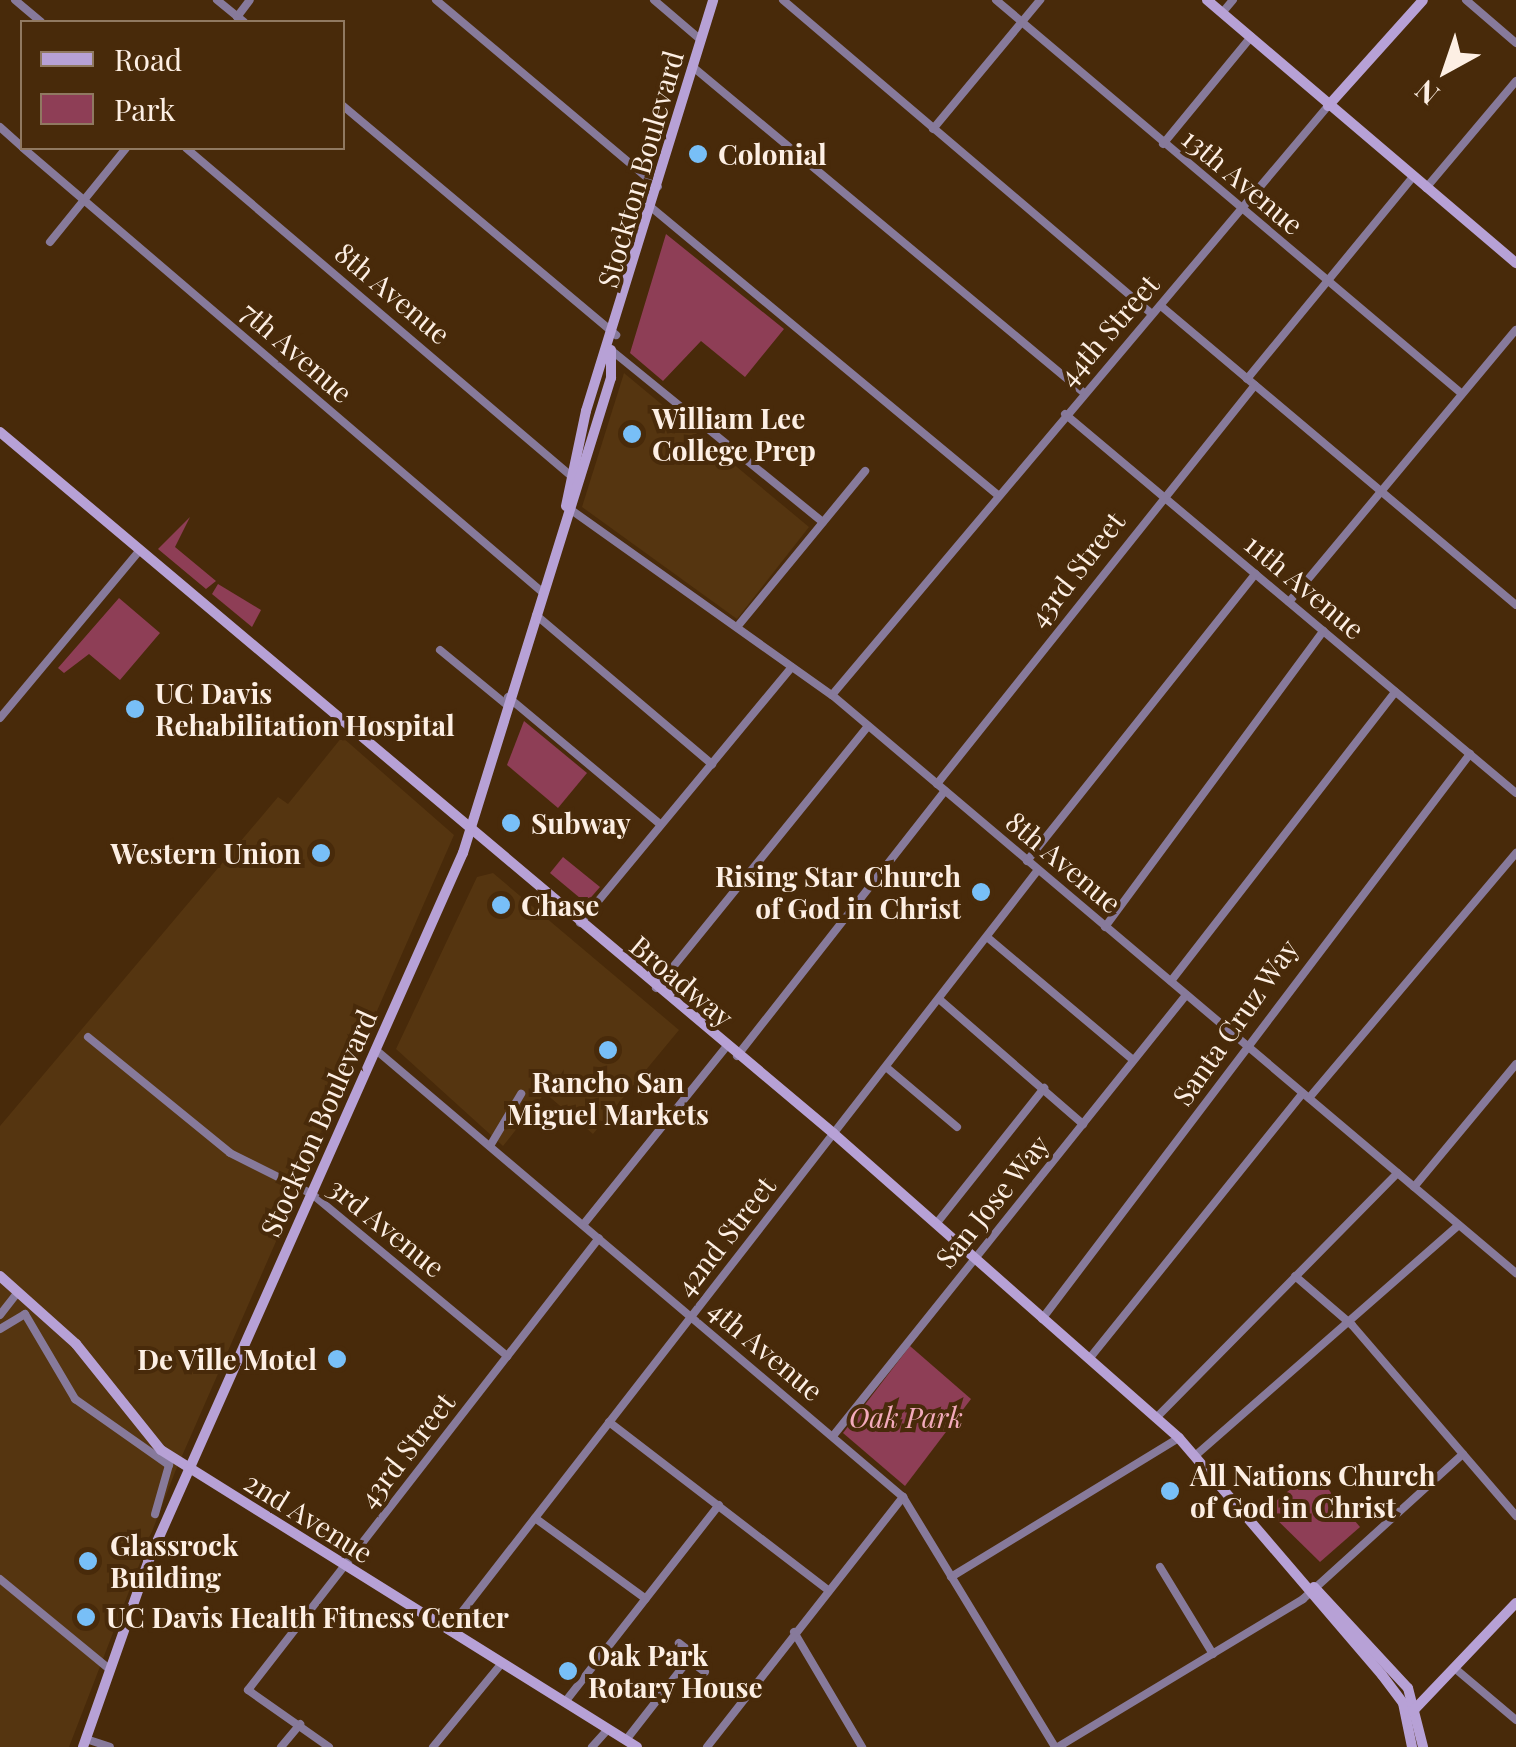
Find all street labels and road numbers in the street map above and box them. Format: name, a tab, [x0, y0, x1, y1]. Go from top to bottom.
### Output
street label: Stockton Boulevard	[590, 47, 690, 291]
street label: 13th Avenue	[1175, 120, 1311, 242]
street label: 8th Avenue	[328, 235, 458, 351]
street label: 44th Street	[1051, 268, 1165, 392]
street label: 7th Avenue	[234, 294, 360, 410]
street label: 43rd Street	[1021, 505, 1131, 633]
street label: 11th Avenue	[1238, 526, 1372, 646]
street label: 8th Avenue	[999, 804, 1129, 920]
street label: Broadway	[624, 928, 740, 1034]
street label: Santa Cruz Way	[1165, 932, 1305, 1112]
street label: Stockton Boulevard	[253, 1004, 383, 1242]
street label: San Jose Way	[928, 1127, 1056, 1275]
street label: 3rd Avenue	[322, 1170, 452, 1284]
street label: 42nd Street	[668, 1170, 782, 1302]
street label: 4th Avenue	[702, 1292, 830, 1408]
street label: 43rd Street	[351, 1386, 461, 1514]
street label: 2nd Avenue	[238, 1464, 380, 1570]

